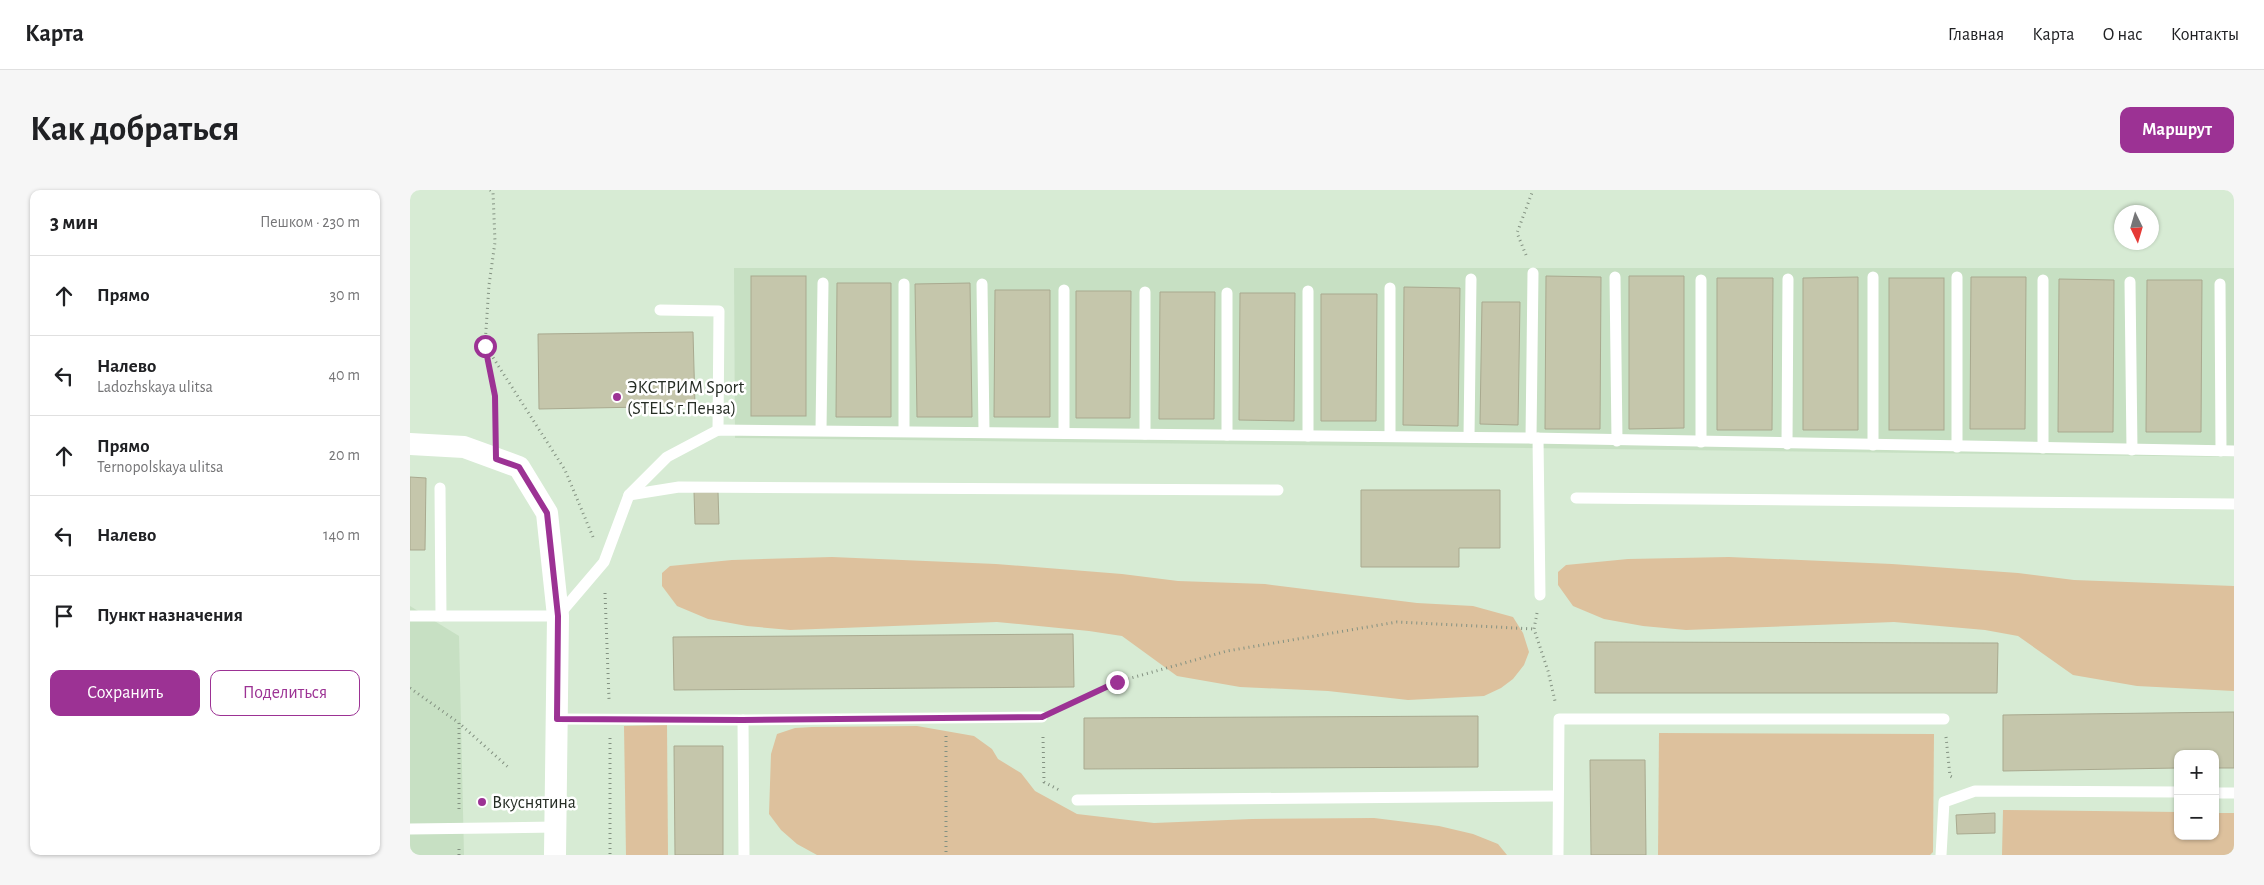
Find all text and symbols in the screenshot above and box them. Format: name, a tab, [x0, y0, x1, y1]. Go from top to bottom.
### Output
text: Карта	[25, 22, 84, 46]
text: Главная	[1948, 26, 2004, 44]
text: Карта	[2032, 26, 2074, 44]
text: О нас	[2102, 26, 2143, 44]
text: Контакты	[2171, 26, 2239, 44]
button: Маршрут	[2120, 107, 2234, 153]
text: Как добраться	[30, 112, 239, 147]
north arrow	[2114, 205, 2159, 250]
text: 3 мин	[50, 212, 98, 233]
text: Пешком · 230 m	[260, 214, 360, 230]
icon: ahead	[50, 282, 78, 310]
text: Прямо	[97, 286, 150, 305]
text: 30 m	[330, 287, 360, 303]
route start	[474, 335, 497, 358]
text: Налево	[97, 357, 156, 376]
icon: left	[50, 362, 78, 390]
text: 40 m	[328, 367, 360, 383]
text: Ladozhskaya ulitsa	[97, 379, 213, 395]
place label: ЭКСТРИМ Sport (STELS г.Пенза)	[627, 379, 744, 418]
marker: ЭКСТРИМ Sport (STELS г.Пенза)	[611, 391, 623, 403]
text: Прямо	[97, 437, 150, 456]
icon: ahead	[50, 442, 78, 470]
text: 20 m	[329, 447, 360, 463]
text: Ternopolskaya ulitsa	[97, 459, 223, 475]
icon: left	[50, 522, 78, 550]
text: Налево	[97, 526, 156, 545]
text: 140 m	[323, 527, 360, 543]
icon: arrive	[50, 602, 78, 630]
text: Пункт назначения	[97, 606, 243, 625]
button: Сохранить	[50, 670, 200, 716]
button: Поделиться	[210, 670, 360, 716]
route end	[1106, 671, 1129, 694]
map controls	[2174, 750, 2219, 840]
button: +	[2174, 750, 2219, 795]
place label: Вкуснятина	[492, 794, 576, 812]
button: −	[2174, 795, 2219, 840]
marker: Вкуснятина	[476, 796, 488, 808]

